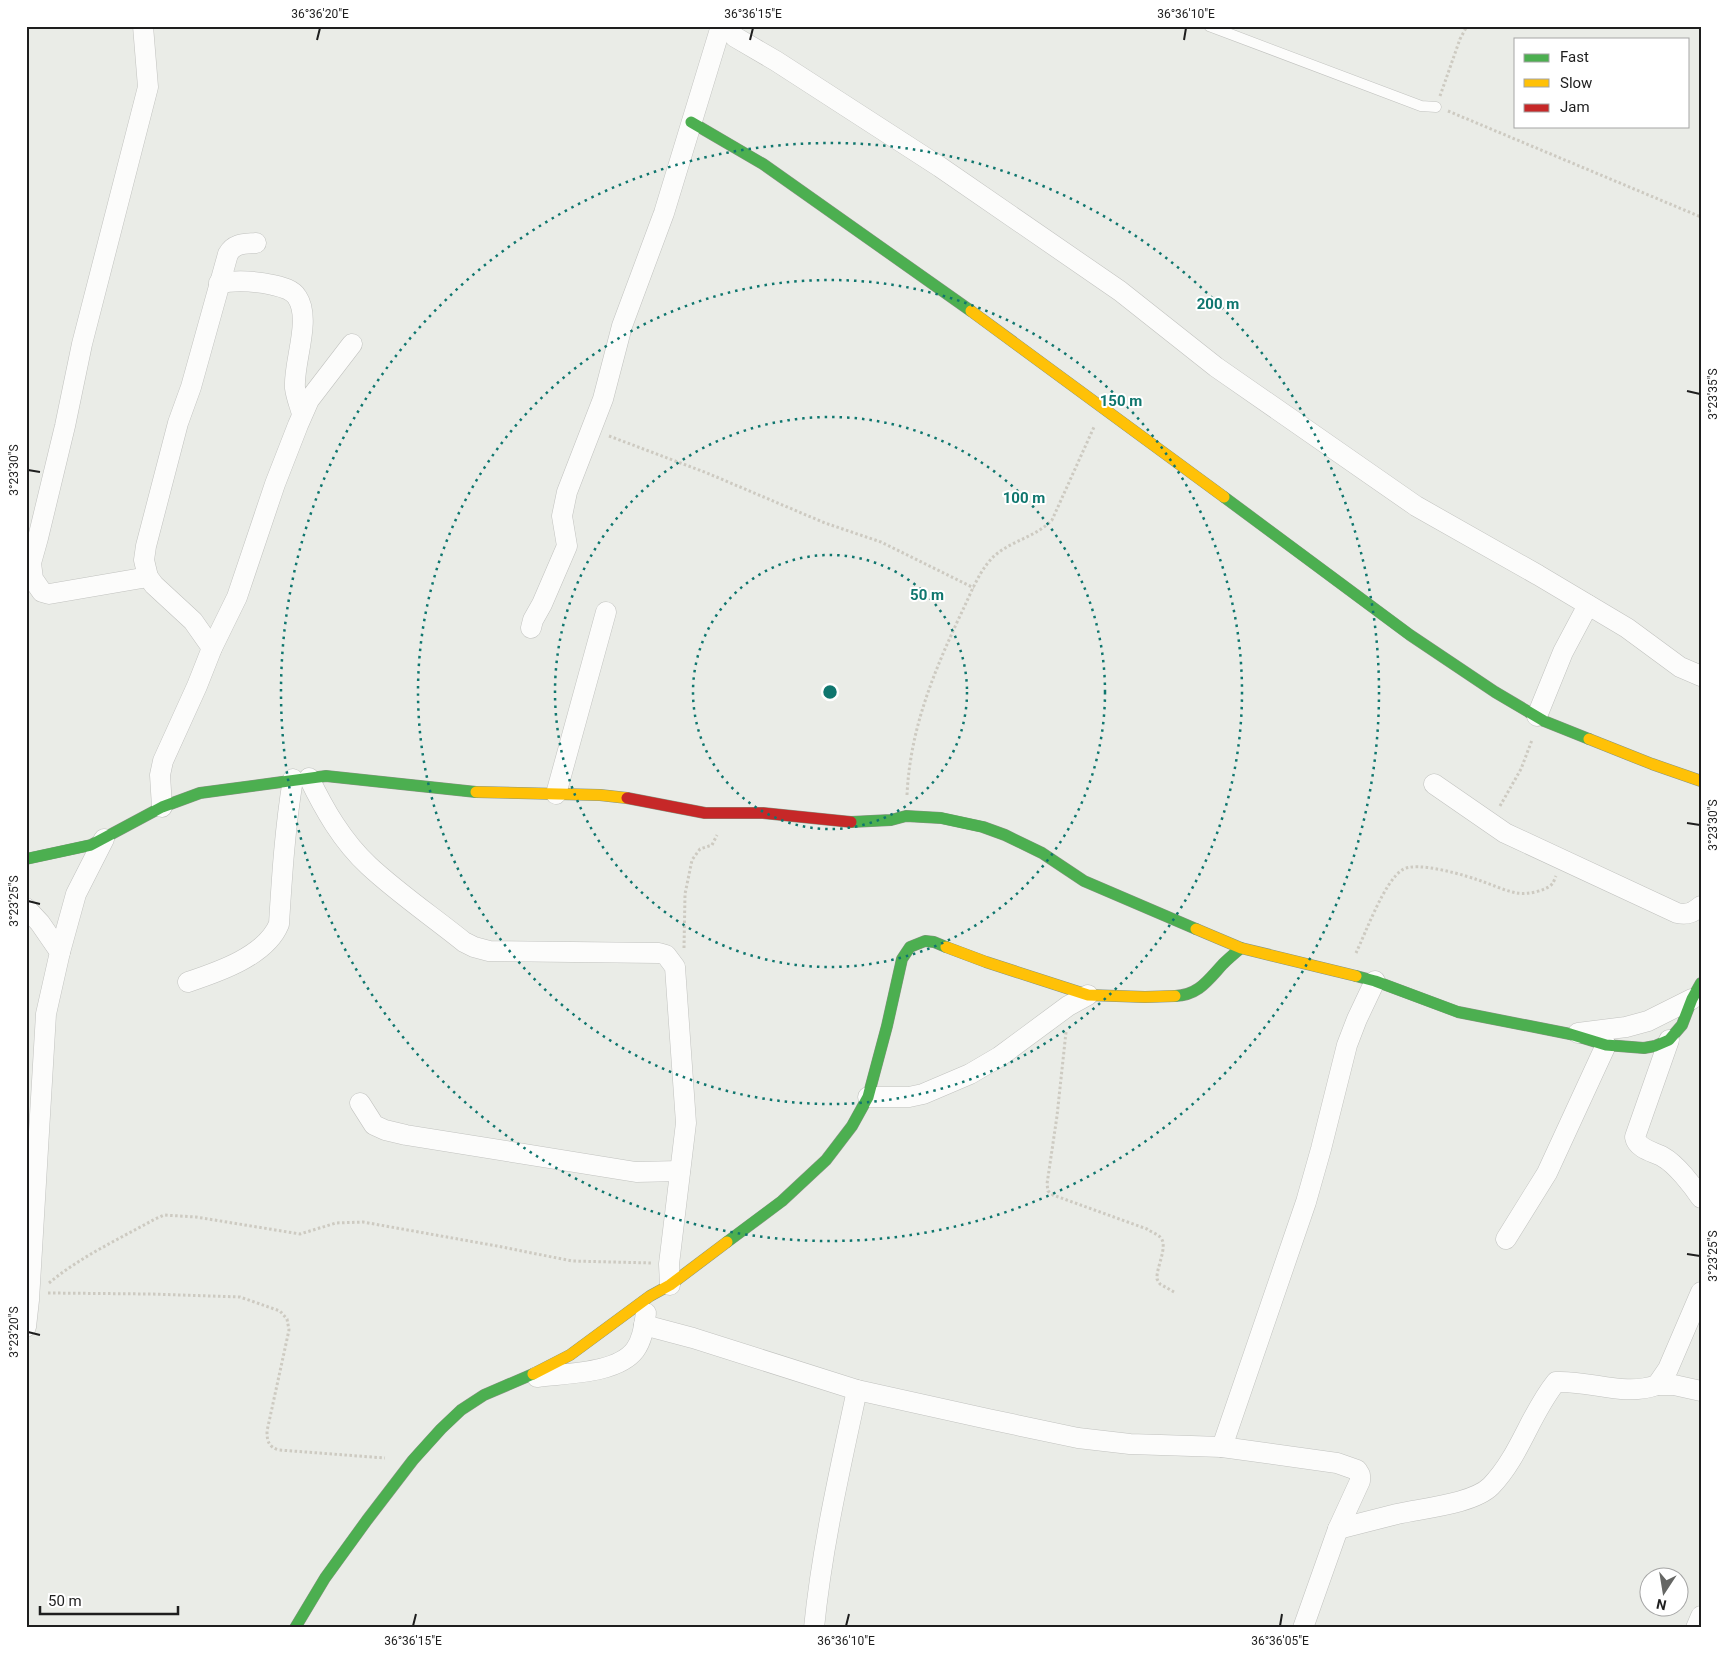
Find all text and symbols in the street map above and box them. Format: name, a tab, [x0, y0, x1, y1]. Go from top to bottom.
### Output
text: 36°36'20"E	[291, 7, 349, 21]
text: 36°36'15"E	[724, 7, 782, 21]
text: 36°36'10"E	[1157, 7, 1215, 21]
legend	[1514, 38, 1690, 128]
text: Fast	[1560, 48, 1589, 66]
text: Slow	[1560, 74, 1592, 92]
text: Jam	[1560, 98, 1590, 116]
text: 200 m	[1197, 295, 1239, 313]
text: 3°23'35"S	[1706, 368, 1720, 420]
text: 150 m	[1100, 392, 1142, 410]
text: 3°23'30"S	[7, 444, 21, 496]
text: 100 m	[1003, 489, 1045, 507]
text: 50 m	[910, 586, 944, 604]
centre of rings	[821, 683, 839, 701]
text: 3°23'30"S	[1706, 799, 1720, 851]
text: 3°23'25"S	[7, 875, 21, 927]
text: 3°23'25"S	[1706, 1230, 1720, 1282]
text: 3°23'20"S	[7, 1306, 21, 1358]
north arrow	[1640, 1566, 1690, 1616]
scale bar	[40, 1584, 178, 1616]
text: 50 m	[48, 1592, 82, 1610]
text: N	[1655, 1596, 1668, 1614]
text: 36°36'15"E	[384, 1634, 442, 1648]
text: 36°36'10"E	[817, 1634, 875, 1648]
text: 36°36'05"E	[1251, 1634, 1309, 1648]

